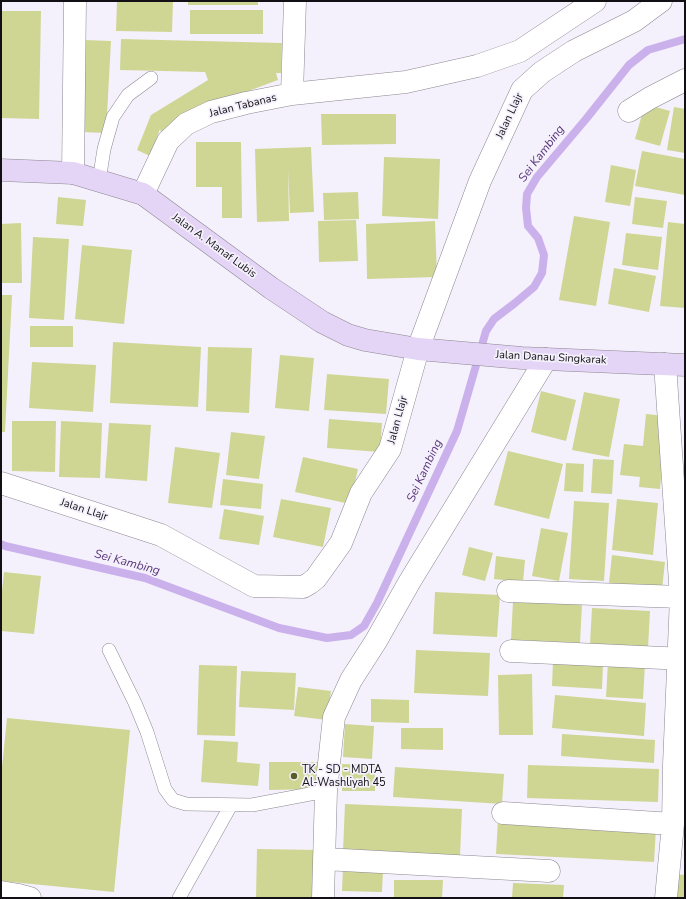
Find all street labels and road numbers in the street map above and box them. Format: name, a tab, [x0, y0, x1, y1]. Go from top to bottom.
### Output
street label: Jalan Tabanas	[208, 91, 278, 121]
street label: Jalan Llajr	[494, 91, 526, 141]
street label: Jalan A. Manaf Lubis	[169, 211, 259, 281]
street label: Jalan Danau Singkarak	[495, 349, 607, 367]
street label: Jalan Llajr	[385, 395, 411, 445]
street label: Jalan Llajr	[59, 496, 109, 524]

